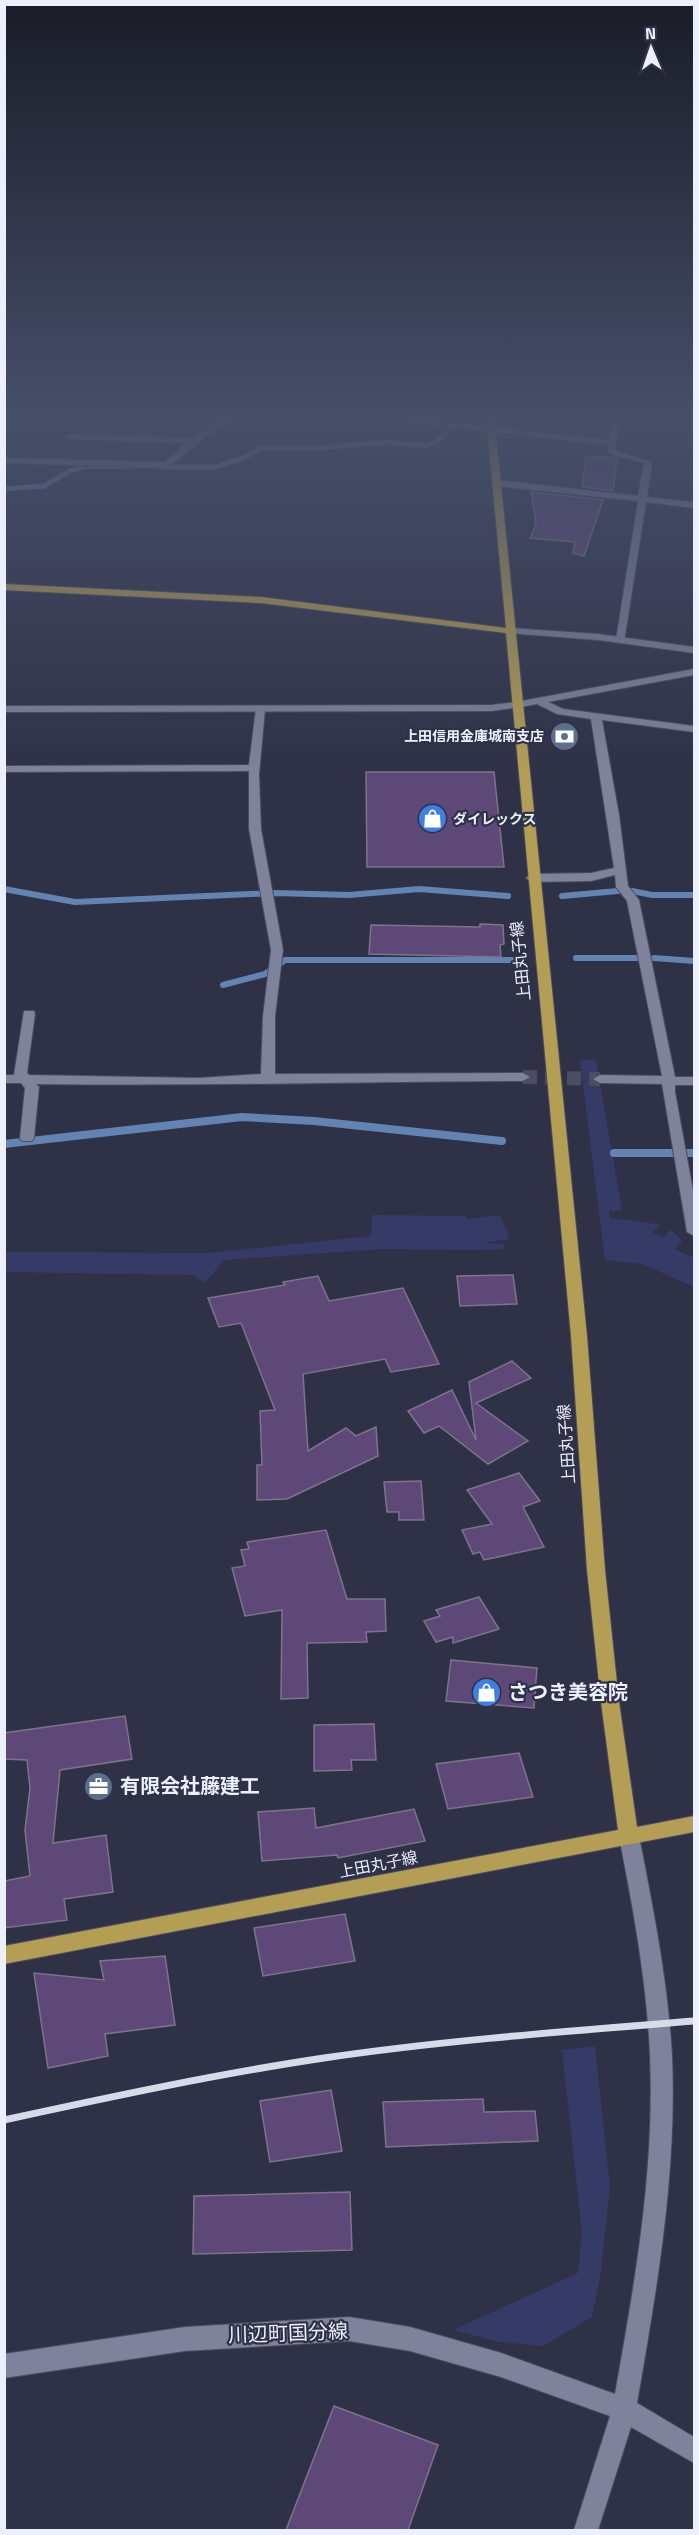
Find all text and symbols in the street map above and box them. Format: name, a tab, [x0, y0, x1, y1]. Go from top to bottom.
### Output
north arrow	[621, 18, 681, 78]
text: N	[645, 21, 656, 45]
bank icon: 上田信用金庫城南支店	[549, 720, 581, 752]
place label: 上田信用金庫城南支店	[404, 725, 544, 746]
shop icon: ダイレックス	[416, 803, 448, 835]
place label: ダイレックス	[453, 808, 537, 829]
street label: 上田丸子線	[504, 920, 536, 1002]
street label: 上田丸子線	[551, 1403, 581, 1485]
shop icon: さつき美容院	[471, 1676, 503, 1708]
place label: さつき美容院	[508, 1676, 628, 1707]
office icon: 有限会社藤建工	[83, 1770, 115, 1802]
place label: 有限会社藤建工	[120, 1770, 260, 1801]
street label: 上田丸子線	[336, 1845, 420, 1883]
street label: 川辺町国分線	[227, 2315, 348, 2350]

